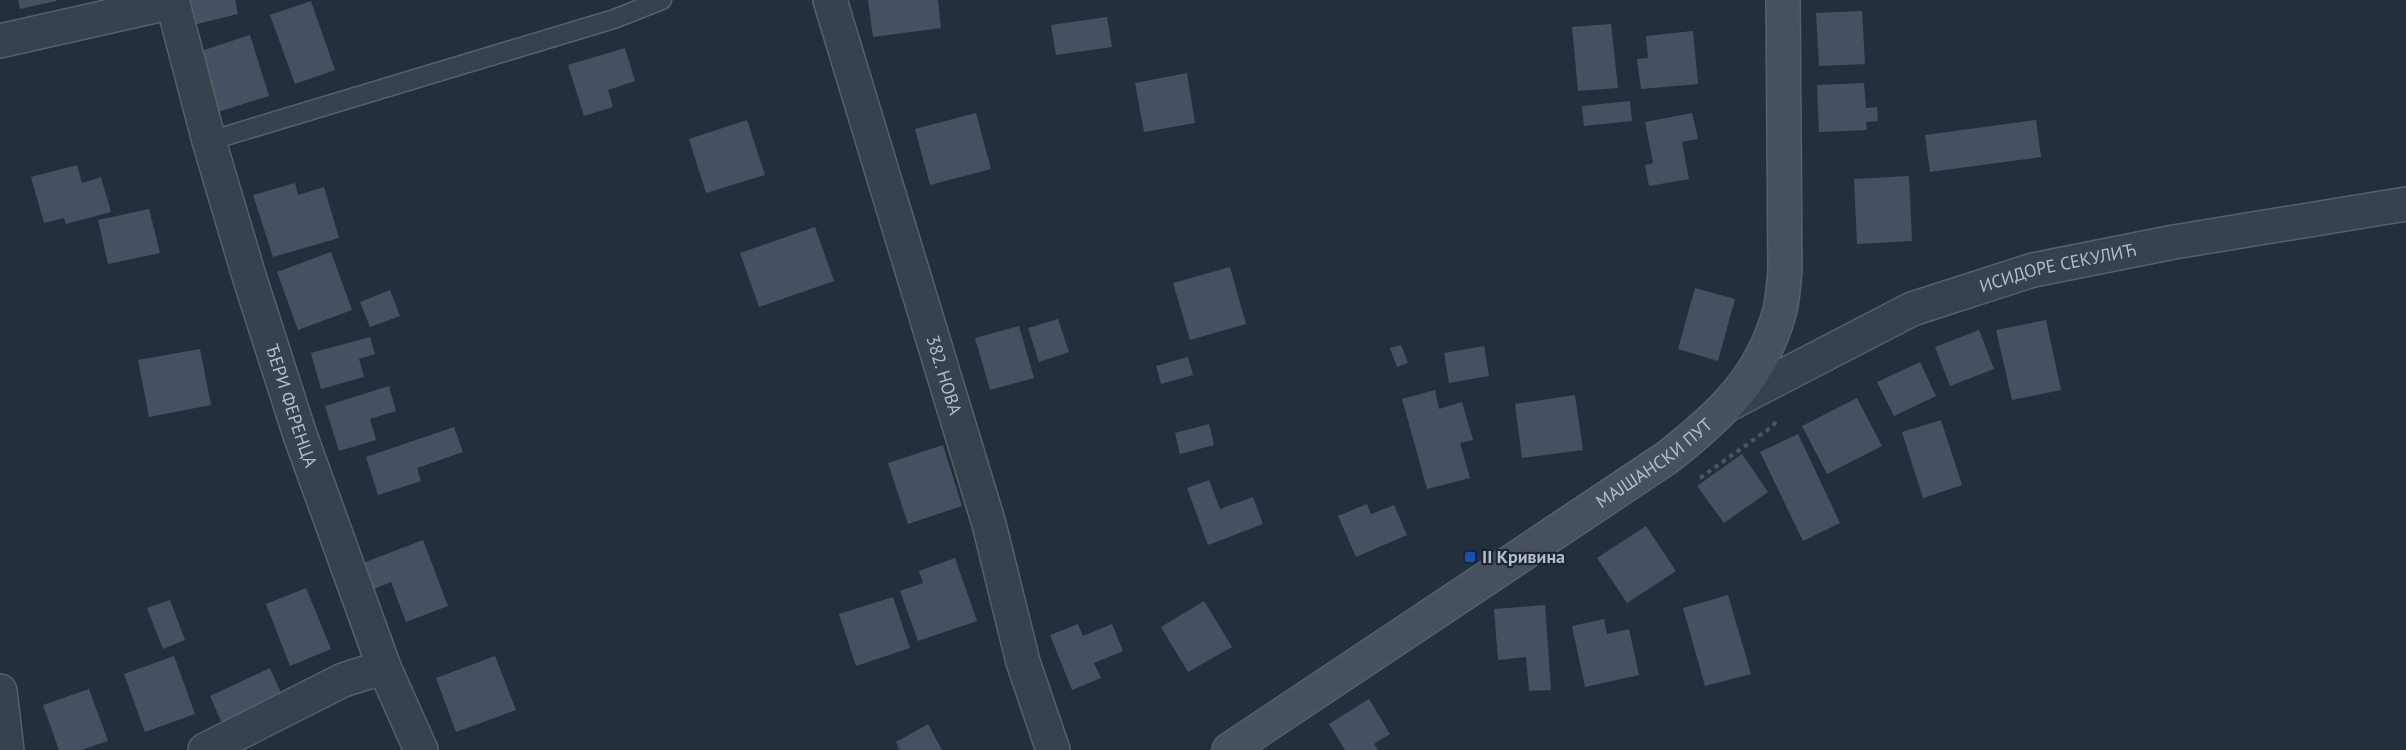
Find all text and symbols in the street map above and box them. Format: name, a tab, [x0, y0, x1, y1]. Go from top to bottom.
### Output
street label: ИСИДОРЕ СЕКУЛИЋ	[1977, 238, 2138, 297]
street label: 382. НОВА	[921, 332, 967, 418]
street label: ЂЕРИ ФЕРЕНЦА	[261, 341, 323, 471]
street label: МАЈШАНСКИ ПУТ	[1591, 413, 1717, 513]
place label: II Кривина	[1482, 545, 1565, 568]
marker: II Кривина	[1463, 550, 1477, 564]

